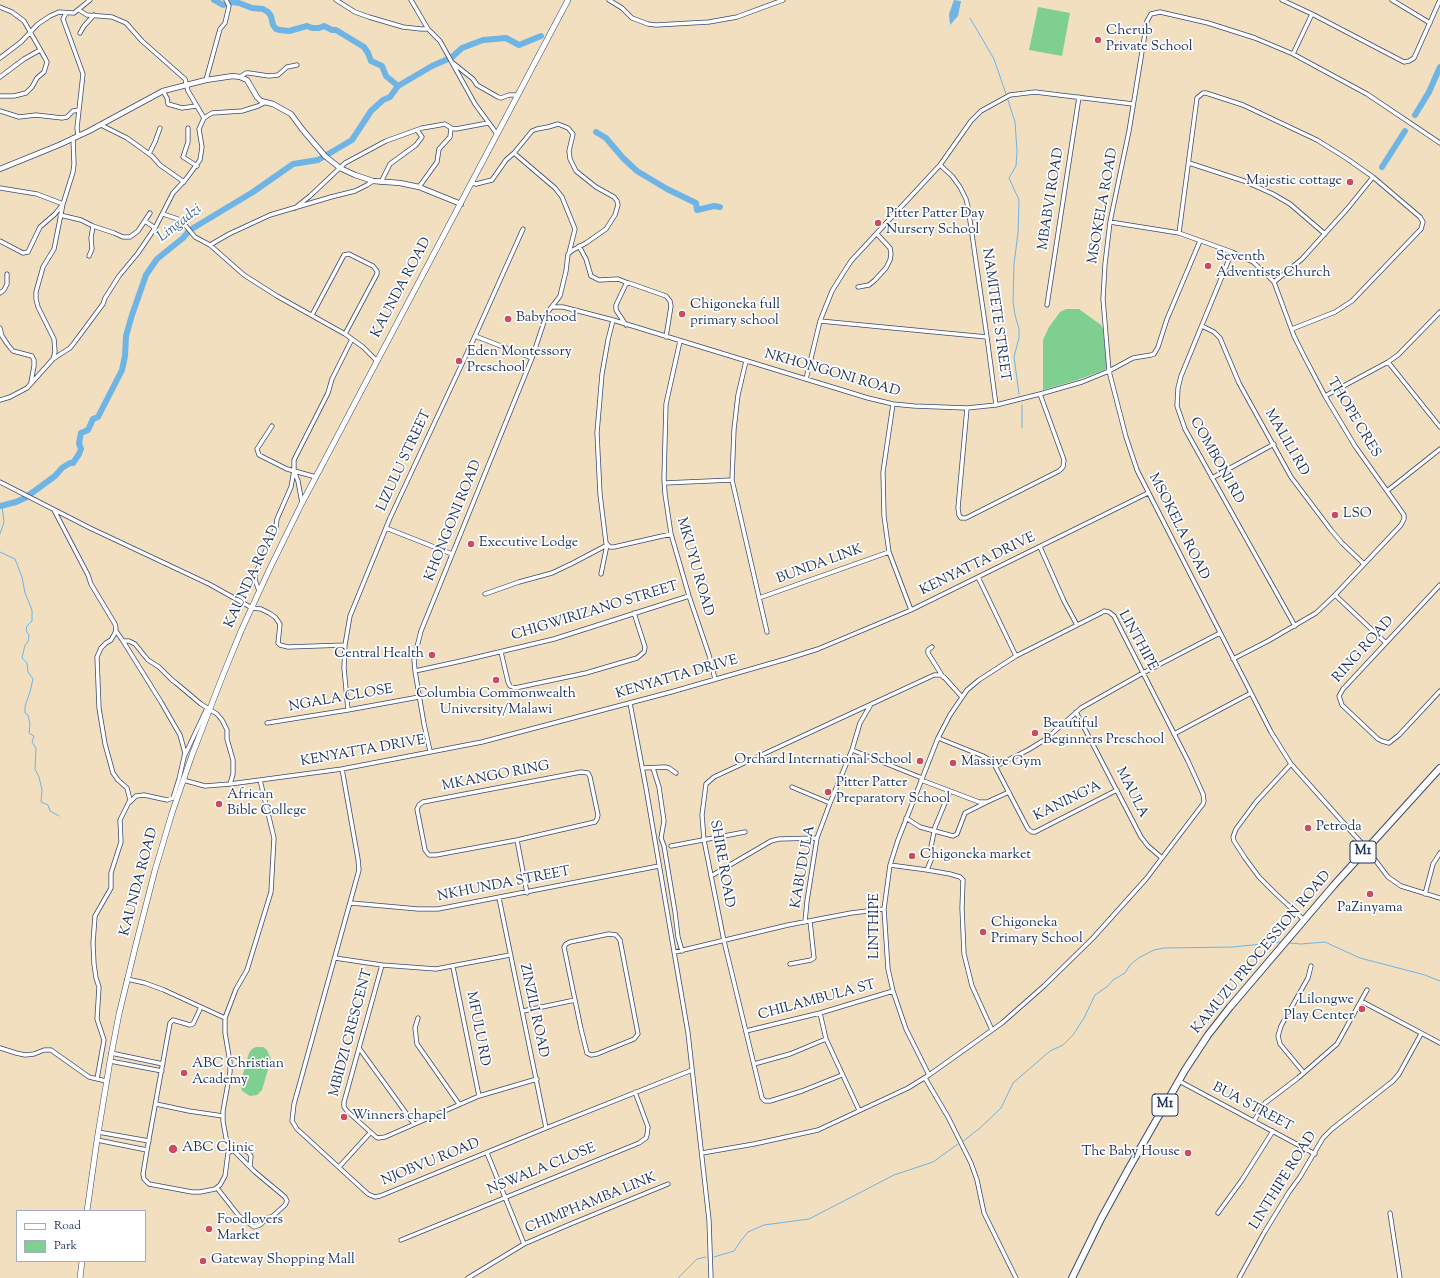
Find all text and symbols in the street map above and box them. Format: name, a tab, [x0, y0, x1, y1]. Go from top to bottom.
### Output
place label: Cherub Private School	[1106, 24, 1193, 56]
marker: Cherub Private School	[1093, 35, 1103, 45]
street label: MBABVI ROAD	[1036, 147, 1068, 251]
street label: MSOKELA ROAD	[1086, 147, 1122, 265]
place label: Majestic cottage	[1246, 174, 1342, 190]
marker: Majestic cottage	[1345, 177, 1355, 187]
water label: Lingadzi	[154, 201, 206, 247]
place label: Pitter Patter Day Nursery School	[886, 207, 985, 240]
marker: Pitter Patter Day Nursery School	[873, 218, 883, 228]
street label: KAUNDA ROAD	[368, 235, 436, 341]
street label: NAMITETE STREET	[977, 247, 1013, 383]
place label: Seventh Adventists Church	[1216, 250, 1331, 282]
marker: Seventh Adventists Church	[1203, 261, 1213, 271]
place label: Chigoneka full primary school	[690, 298, 780, 330]
marker: Chigoneka full primary school	[677, 309, 687, 319]
place label: Babyhood	[516, 311, 577, 327]
marker: Babyhood	[503, 314, 513, 324]
place label: Eden Montessory Preschool	[467, 345, 572, 378]
street label: NKHONGONI ROAD	[762, 347, 902, 401]
marker: Eden Montessory Preschool	[454, 356, 464, 366]
street label: THOPE CRES	[1323, 375, 1383, 461]
street label: MALILI RD	[1260, 407, 1312, 479]
street label: LIZULU STREET	[374, 408, 436, 514]
street label: COMBONI RD	[1185, 415, 1247, 507]
street label: KHONGONI ROAD	[422, 458, 486, 584]
street label: MSOKELA ROAD	[1144, 471, 1212, 583]
place label: LSO	[1343, 507, 1372, 523]
marker: LSO	[1330, 510, 1340, 520]
street label: MKUYU ROAD	[672, 516, 716, 618]
street label: KAUNDA ROAD	[222, 523, 284, 631]
street label: KENYATTA DRIVE	[918, 530, 1038, 600]
place label: Executive Lodge	[479, 536, 578, 552]
marker: Executive Lodge	[466, 539, 476, 549]
street label: BUNDA LINK	[775, 542, 865, 588]
street label: CHIGWIRIZANO STREET	[510, 579, 680, 645]
street label: LINTHIPE	[1114, 608, 1160, 674]
street label: RING ROAD	[1330, 613, 1398, 687]
place label: Central Health	[334, 647, 424, 663]
marker: Central Health	[427, 650, 437, 660]
street label: KENYATTA DRIVE	[614, 653, 740, 703]
marker: Columbia Commonwealth University/Malawi	[491, 675, 501, 685]
street label: NGALA CLOSE	[288, 682, 394, 716]
place label: Columbia Commonwealth University/Malawi	[416, 687, 576, 720]
place label: Beautiful Beginners Preschool	[1043, 717, 1164, 750]
marker: Beautiful Beginners Preschool	[1030, 728, 1040, 738]
street label: KENYATTA DRIVE	[299, 733, 427, 771]
place label: Orchard International School	[734, 753, 912, 769]
place label: Massive Gym	[961, 755, 1042, 771]
marker: Orchard International School	[915, 756, 925, 766]
street label: MKANGO RING	[441, 758, 551, 796]
marker: Massive Gym	[948, 758, 958, 768]
street label: MAULA	[1111, 765, 1151, 821]
place label: Pitter Patter Preparatory School	[836, 776, 950, 808]
street label: KANING'A	[1031, 778, 1105, 826]
marker: Pitter Patter Preparatory School	[823, 787, 833, 797]
place label: African Bible College	[227, 788, 306, 820]
marker: African Bible College	[214, 799, 224, 809]
street label: SHIRE ROAD	[705, 819, 737, 909]
place label: Petroda	[1316, 820, 1362, 836]
marker: Petroda	[1303, 823, 1313, 833]
street label: KABUDULA	[788, 824, 820, 910]
street label: KAUNDA ROAD	[117, 826, 163, 938]
road number: M1	[1350, 841, 1376, 863]
place label: Chigoneka market	[920, 848, 1031, 864]
marker: Chigoneka market	[907, 851, 917, 861]
street label: NKHUNDA STREET	[436, 864, 572, 906]
street label: KAMUZU PROCESSION ROAD	[1189, 868, 1335, 1038]
marker: PaZinyama	[1365, 889, 1375, 899]
street label: LINTHIPE	[868, 893, 884, 959]
place label: PaZinyama	[1337, 901, 1403, 917]
place label: Chigoneka Primary School	[991, 916, 1083, 948]
marker: Chigoneka Primary School	[978, 927, 988, 937]
street label: ZINZILI ROAD	[515, 963, 551, 1059]
street label: MBIDZI CRESCENT	[327, 967, 377, 1099]
street label: CHILAMBULA ST	[756, 977, 878, 1025]
street label: MFULU RD	[462, 990, 492, 1068]
place label: Lilongwe Play Center	[1284, 993, 1354, 1026]
marker: Lilongwe Play Center	[1357, 1004, 1367, 1014]
place label: ABC Christian Academy	[192, 1057, 284, 1090]
marker: ABC Christian Academy	[179, 1068, 189, 1078]
street label: BUA STREET	[1209, 1080, 1295, 1136]
road number: M1	[1152, 1094, 1178, 1116]
place label: Winners chapel	[352, 1109, 446, 1125]
marker: Winners chapel	[339, 1112, 349, 1122]
street label: LINTHIPE ROAD	[1247, 1129, 1321, 1233]
street label: NJOBVU ROAD	[379, 1136, 483, 1190]
place label: ABC Clinic	[182, 1141, 254, 1157]
street label: NSWALA CLOSE	[485, 1141, 599, 1199]
marker: ABC Clinic	[167, 1143, 179, 1155]
place label: The Baby House	[1081, 1145, 1180, 1161]
marker: The Baby House	[1183, 1148, 1193, 1158]
street label: CHIMPHAMBA LINK	[523, 1170, 659, 1238]
legend	[16, 1210, 146, 1262]
place label: Foodlovers Market	[217, 1213, 283, 1246]
text: Road	[54, 1217, 81, 1235]
marker: Foodlovers Market	[204, 1224, 214, 1234]
text: Park	[54, 1237, 77, 1255]
place label: Gateway Shopping Mall	[211, 1253, 355, 1269]
marker: Gateway Shopping Mall	[198, 1256, 208, 1266]

